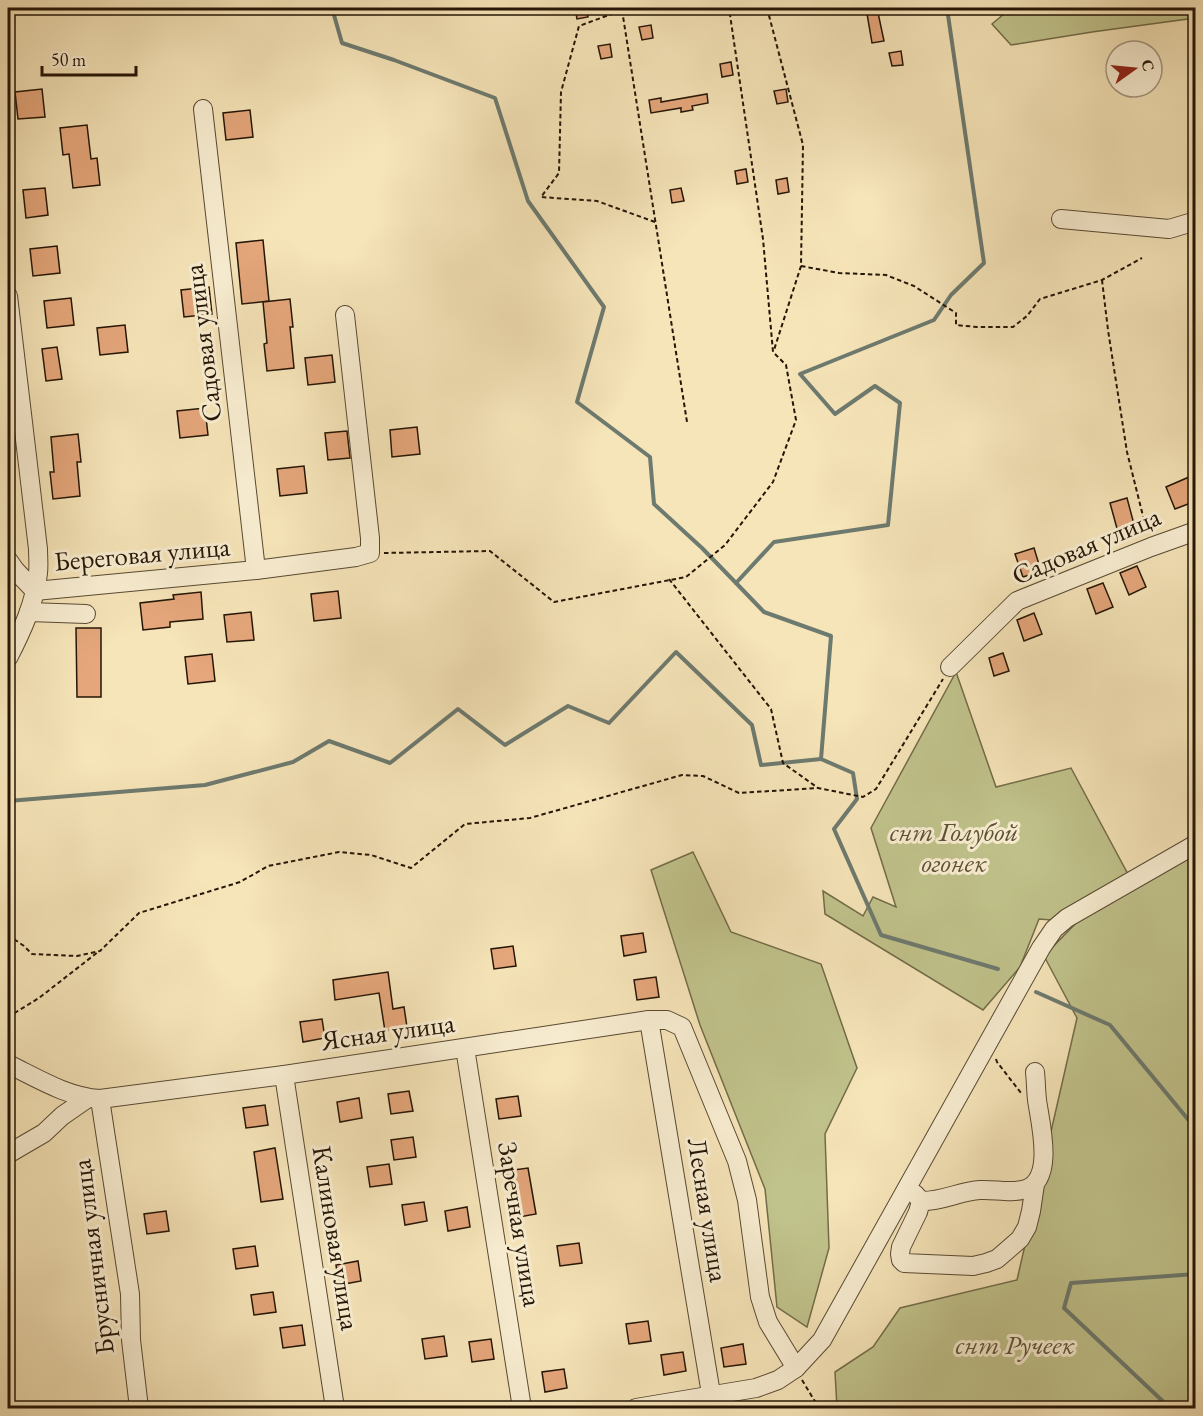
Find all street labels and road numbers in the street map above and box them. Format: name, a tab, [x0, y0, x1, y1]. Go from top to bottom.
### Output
street label: Садовая улица	[175, 262, 230, 424]
street label: Садовая улица	[1006, 498, 1166, 593]
street label: Береговая улица	[52, 528, 232, 579]
street label: Ясная улица	[318, 1005, 457, 1058]
street label: Лесная улица	[680, 1135, 737, 1285]
street label: Заречная улица	[490, 1139, 551, 1309]
street label: Калиновая улица	[305, 1143, 368, 1333]
street label: Брусничная улица	[63, 1157, 122, 1357]

